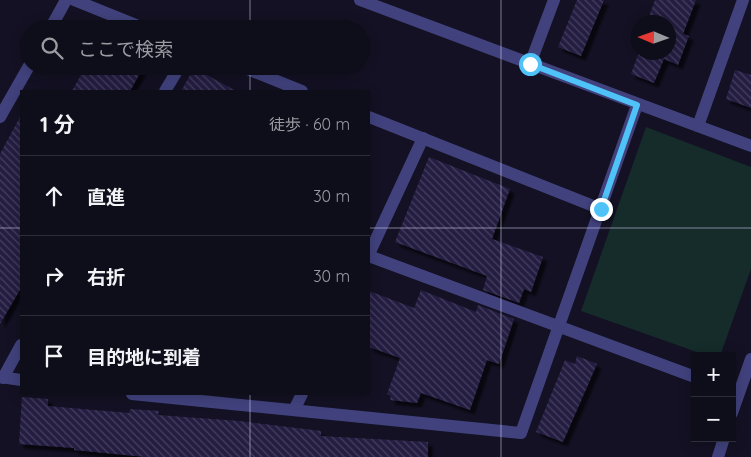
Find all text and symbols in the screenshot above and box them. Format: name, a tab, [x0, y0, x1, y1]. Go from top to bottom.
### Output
north arrow	[631, 15, 676, 60]
search box	[20, 20, 370, 75]
icon: search	[38, 34, 66, 62]
text: ここで検索	[78, 37, 173, 61]
route start	[519, 53, 542, 76]
text: 1 分	[40, 111, 75, 137]
text: 徒歩 · 60 m	[269, 114, 350, 134]
icon: ahead	[40, 182, 68, 210]
text: 直進	[87, 185, 125, 209]
text: 30 m	[313, 186, 350, 206]
route end	[590, 198, 613, 221]
icon: right	[40, 262, 68, 290]
text: 右折	[87, 265, 125, 289]
text: 30 m	[313, 266, 350, 286]
icon: arrive	[40, 342, 68, 370]
text: 目的地に到着	[87, 345, 201, 369]
map controls	[691, 352, 736, 442]
button: +	[691, 352, 736, 397]
button: −	[691, 397, 736, 442]

